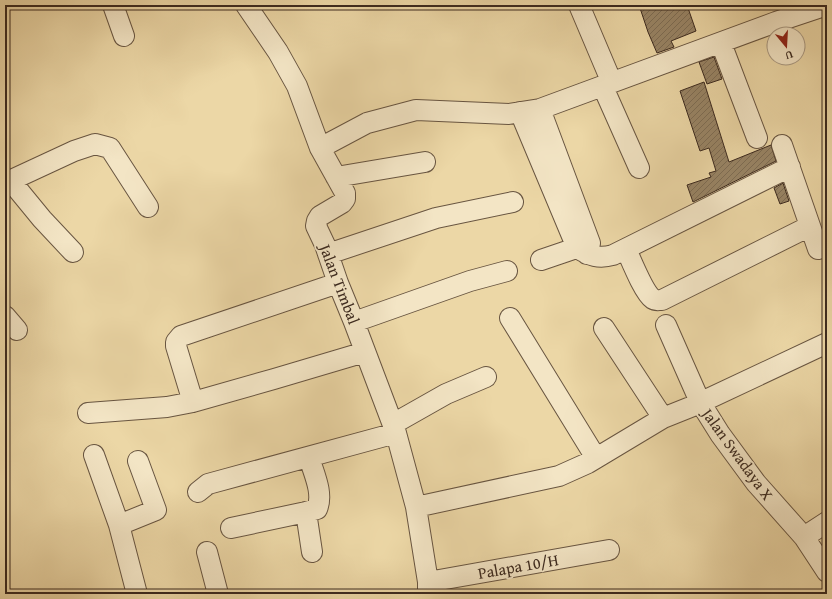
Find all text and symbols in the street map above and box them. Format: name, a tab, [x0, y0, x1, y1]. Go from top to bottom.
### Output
north arrow	[766, 26, 806, 66]
text: U	[783, 47, 795, 64]
street label: Jalan Timbal	[313, 239, 366, 328]
street label: Jalan Swadaya X	[695, 401, 780, 505]
street label: Palapa 10/H	[476, 547, 561, 585]

